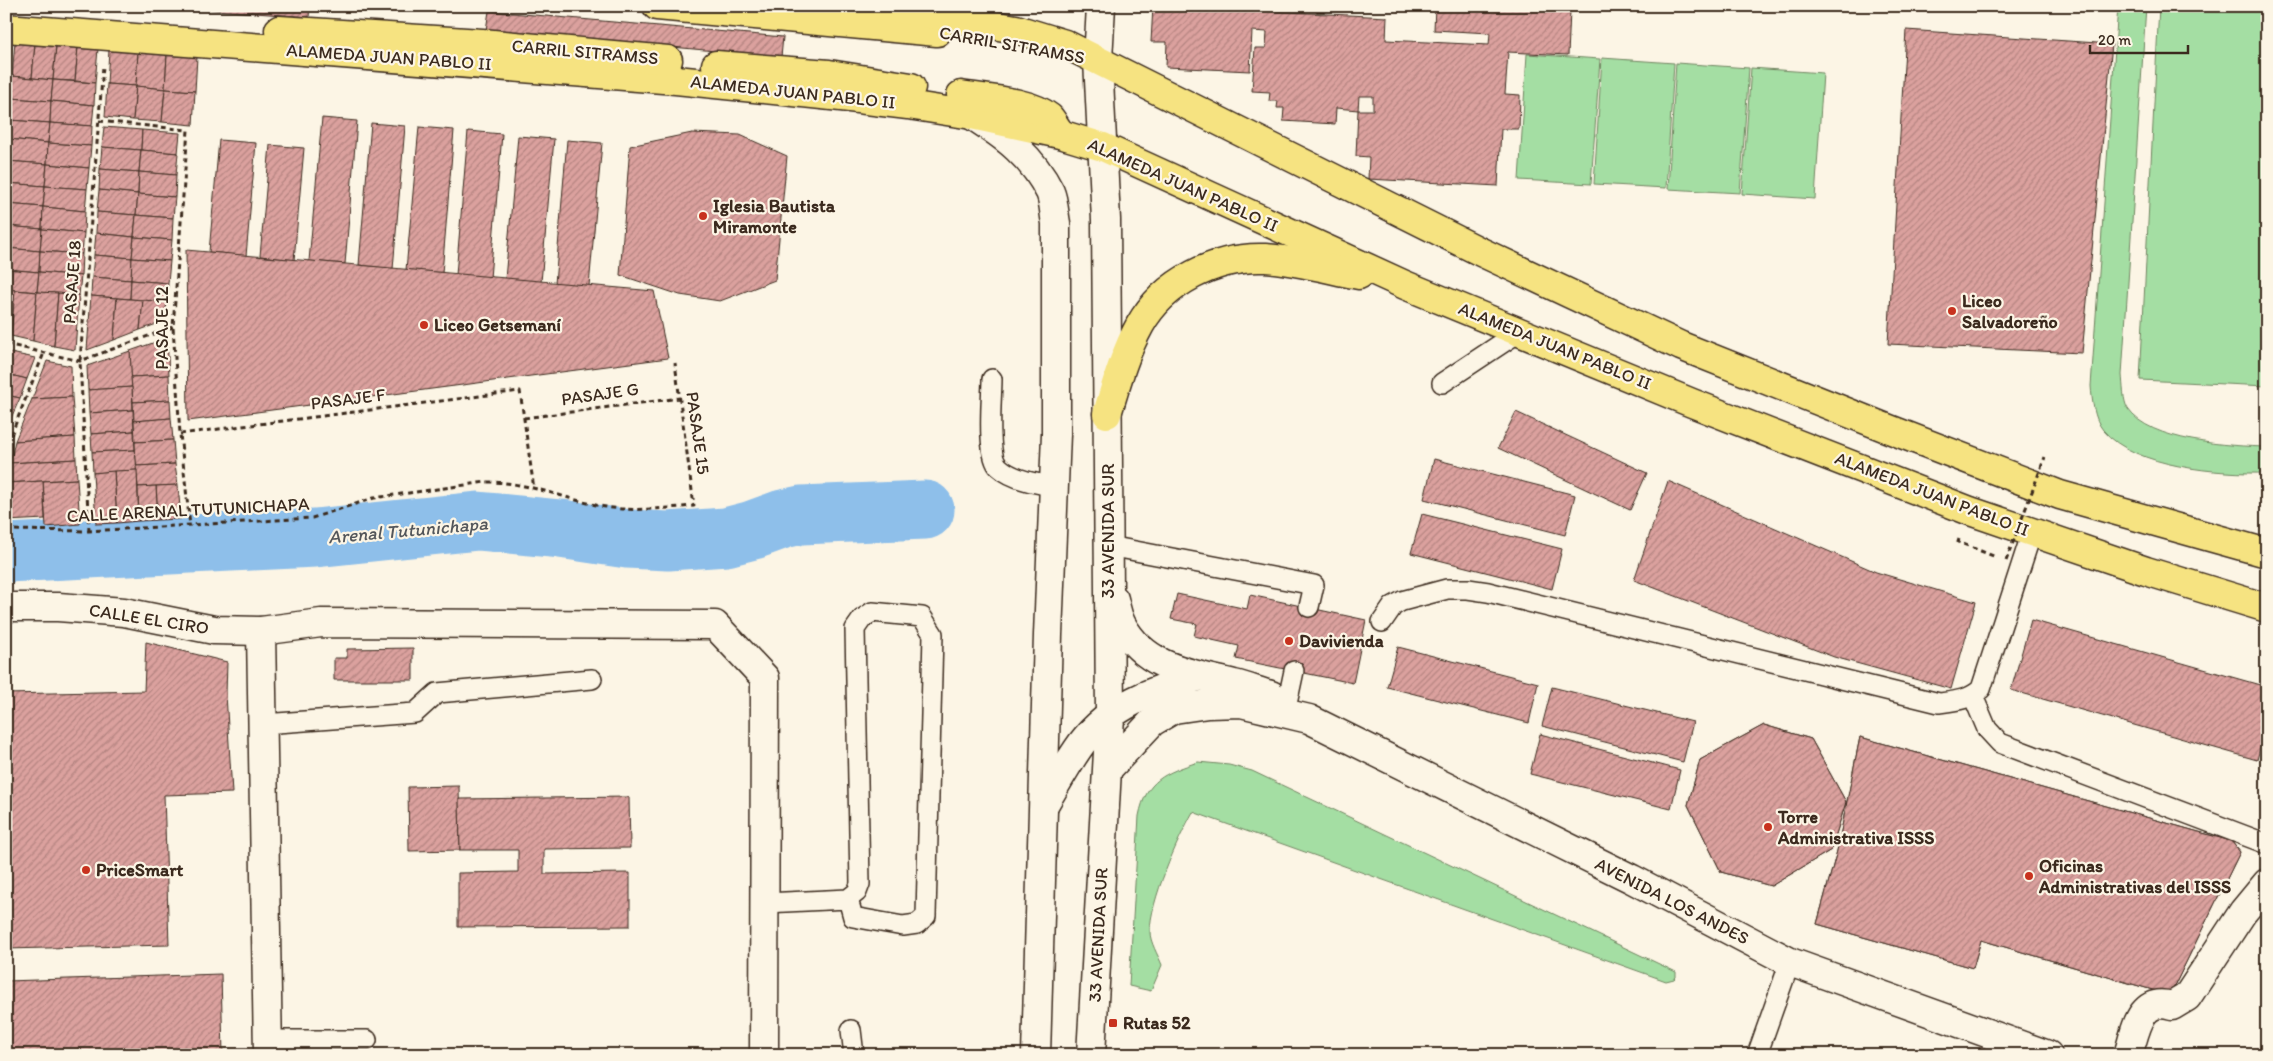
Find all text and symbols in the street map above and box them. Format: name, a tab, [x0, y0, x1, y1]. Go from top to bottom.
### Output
street label: CARRIL SITRAMSS	[938, 21, 1086, 69]
scale bar	[2090, 22, 2188, 54]
text: 20 m	[2098, 31, 2132, 49]
street label: CARRIL SITRAMSS	[511, 35, 659, 69]
street label: ALAMEDA JUAN PABLO II	[286, 39, 492, 75]
street label: ALAMEDA JUAN PABLO II	[690, 70, 896, 114]
street label: ALAMEDA JUAN PABLO II	[1085, 133, 1281, 237]
place label: Iglesia Bautista Miramonte	[713, 195, 836, 238]
marker: Iglesia Bautista Miramonte	[697, 210, 709, 222]
street label: PASAJE 18	[58, 239, 86, 325]
street label: PASAJE 12	[151, 286, 173, 370]
place label: Liceo Salvadoreño	[1962, 290, 2058, 333]
street label: ALAMEDA JUAN PABLO II	[1455, 297, 1655, 395]
marker: Liceo Salvadoreño	[1946, 305, 1958, 317]
place label: Liceo Getsemaní	[434, 314, 561, 336]
marker: Liceo Getsemaní	[418, 319, 430, 331]
street label: PASAJE G	[560, 378, 640, 410]
street label: PASAJE F	[309, 383, 387, 414]
street label: PASAJE 15	[681, 390, 715, 476]
street label: ALAMEDA JUAN PABLO II	[1832, 447, 2032, 541]
street label: 33 AVENIDA SUR	[1097, 464, 1119, 598]
street label: CALLE ARENAL TUTUNICHAPA	[66, 493, 310, 527]
water label: Arenal Tutunichapa	[327, 512, 489, 548]
street label: CALLE EL CIRO	[88, 599, 210, 639]
place label: Davivienda	[1299, 630, 1384, 652]
marker: Davivienda	[1283, 635, 1295, 647]
place label: Torre Administrativa ISSS	[1777, 806, 1934, 849]
marker: Torre Administrativa ISSS	[1762, 821, 1774, 833]
street label: AVENIDA LOS ANDES	[1591, 853, 1753, 949]
place label: Oficinas Administrativas del ISSS	[2038, 855, 2231, 898]
place label: PriceSmart	[96, 859, 184, 881]
marker: PriceSmart	[80, 864, 92, 876]
street label: 33 AVENIDA SUR	[1083, 867, 1113, 1003]
marker: Oficinas Administrativas del ISSS	[2023, 870, 2035, 882]
place label: Rutas 52	[1123, 1012, 1191, 1034]
marker: Rutas 52	[1107, 1017, 1119, 1029]

